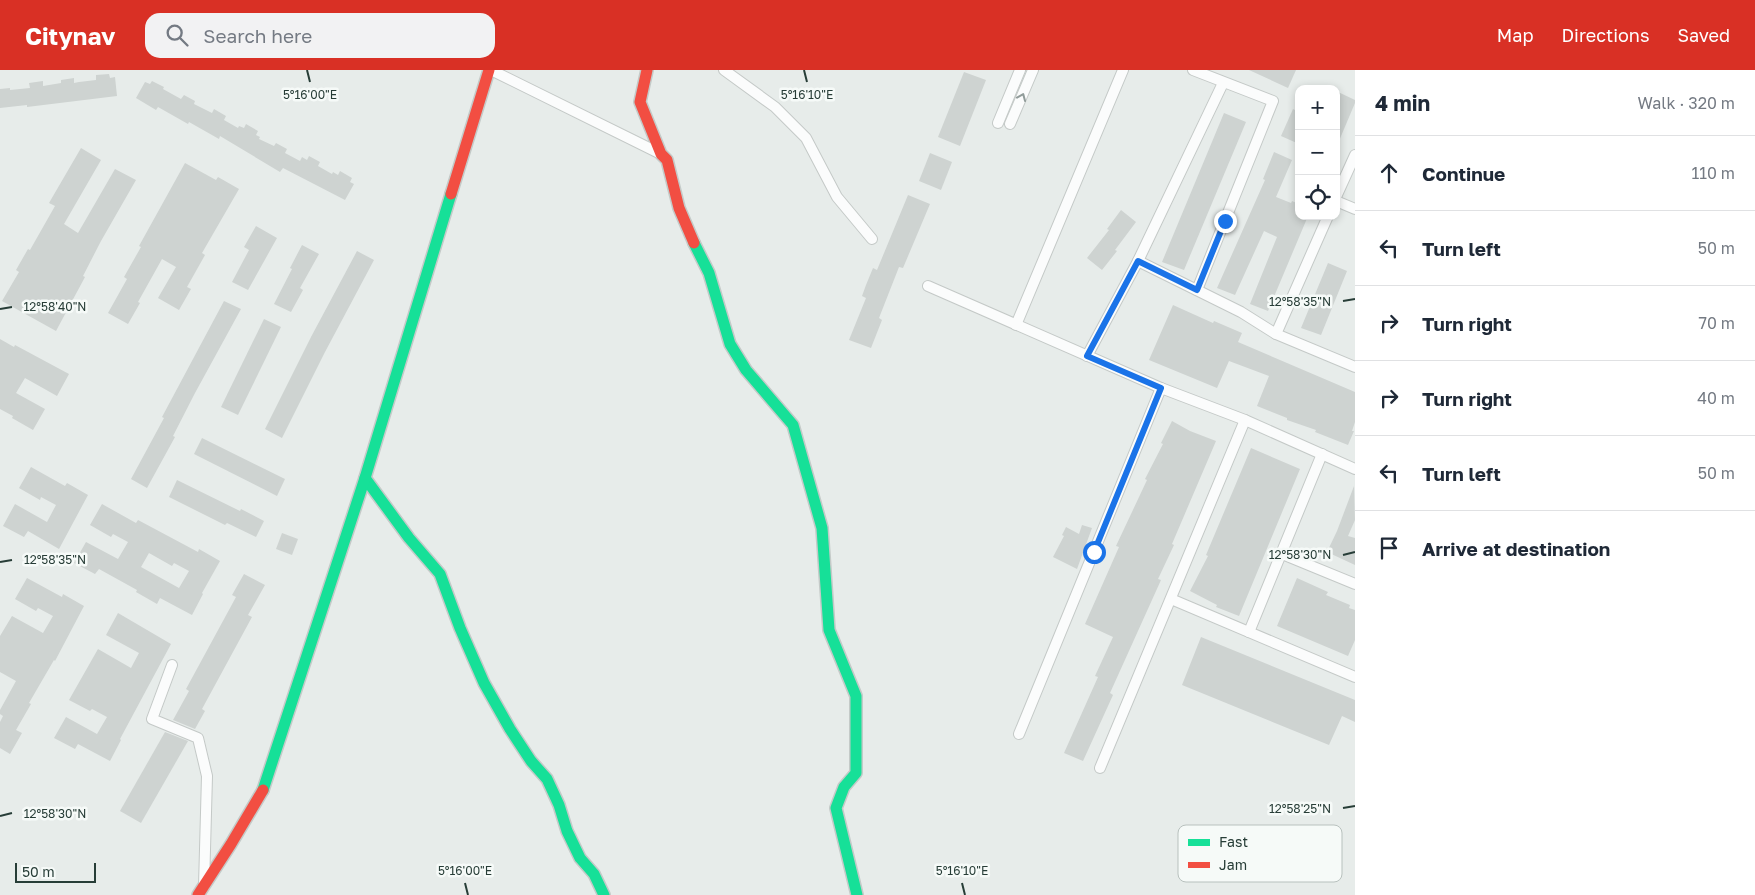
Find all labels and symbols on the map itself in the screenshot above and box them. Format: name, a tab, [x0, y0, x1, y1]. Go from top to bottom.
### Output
text: 5°16'00"E	[283, 87, 337, 102]
text: 5°16'10"E	[781, 87, 833, 102]
one-way arrow	[1015, 93, 1026, 102]
route end	[1214, 210, 1237, 233]
text: 12°58'35"N	[1269, 294, 1331, 309]
text: 12°58'40"N	[24, 299, 86, 314]
route start	[1083, 541, 1106, 564]
text: 12°58'30"N	[1269, 547, 1331, 562]
text: 12°58'35"N	[24, 552, 86, 567]
text: 12°58'25"N	[1269, 801, 1331, 816]
text: 12°58'30"N	[24, 806, 86, 821]
legend	[1178, 825, 1342, 882]
text: Fast	[1219, 833, 1248, 850]
text: Jam	[1219, 856, 1247, 873]
scale bar	[15, 860, 96, 883]
text: 5°16'00"E	[438, 863, 492, 878]
text: 5°16'10"E	[936, 863, 988, 878]

